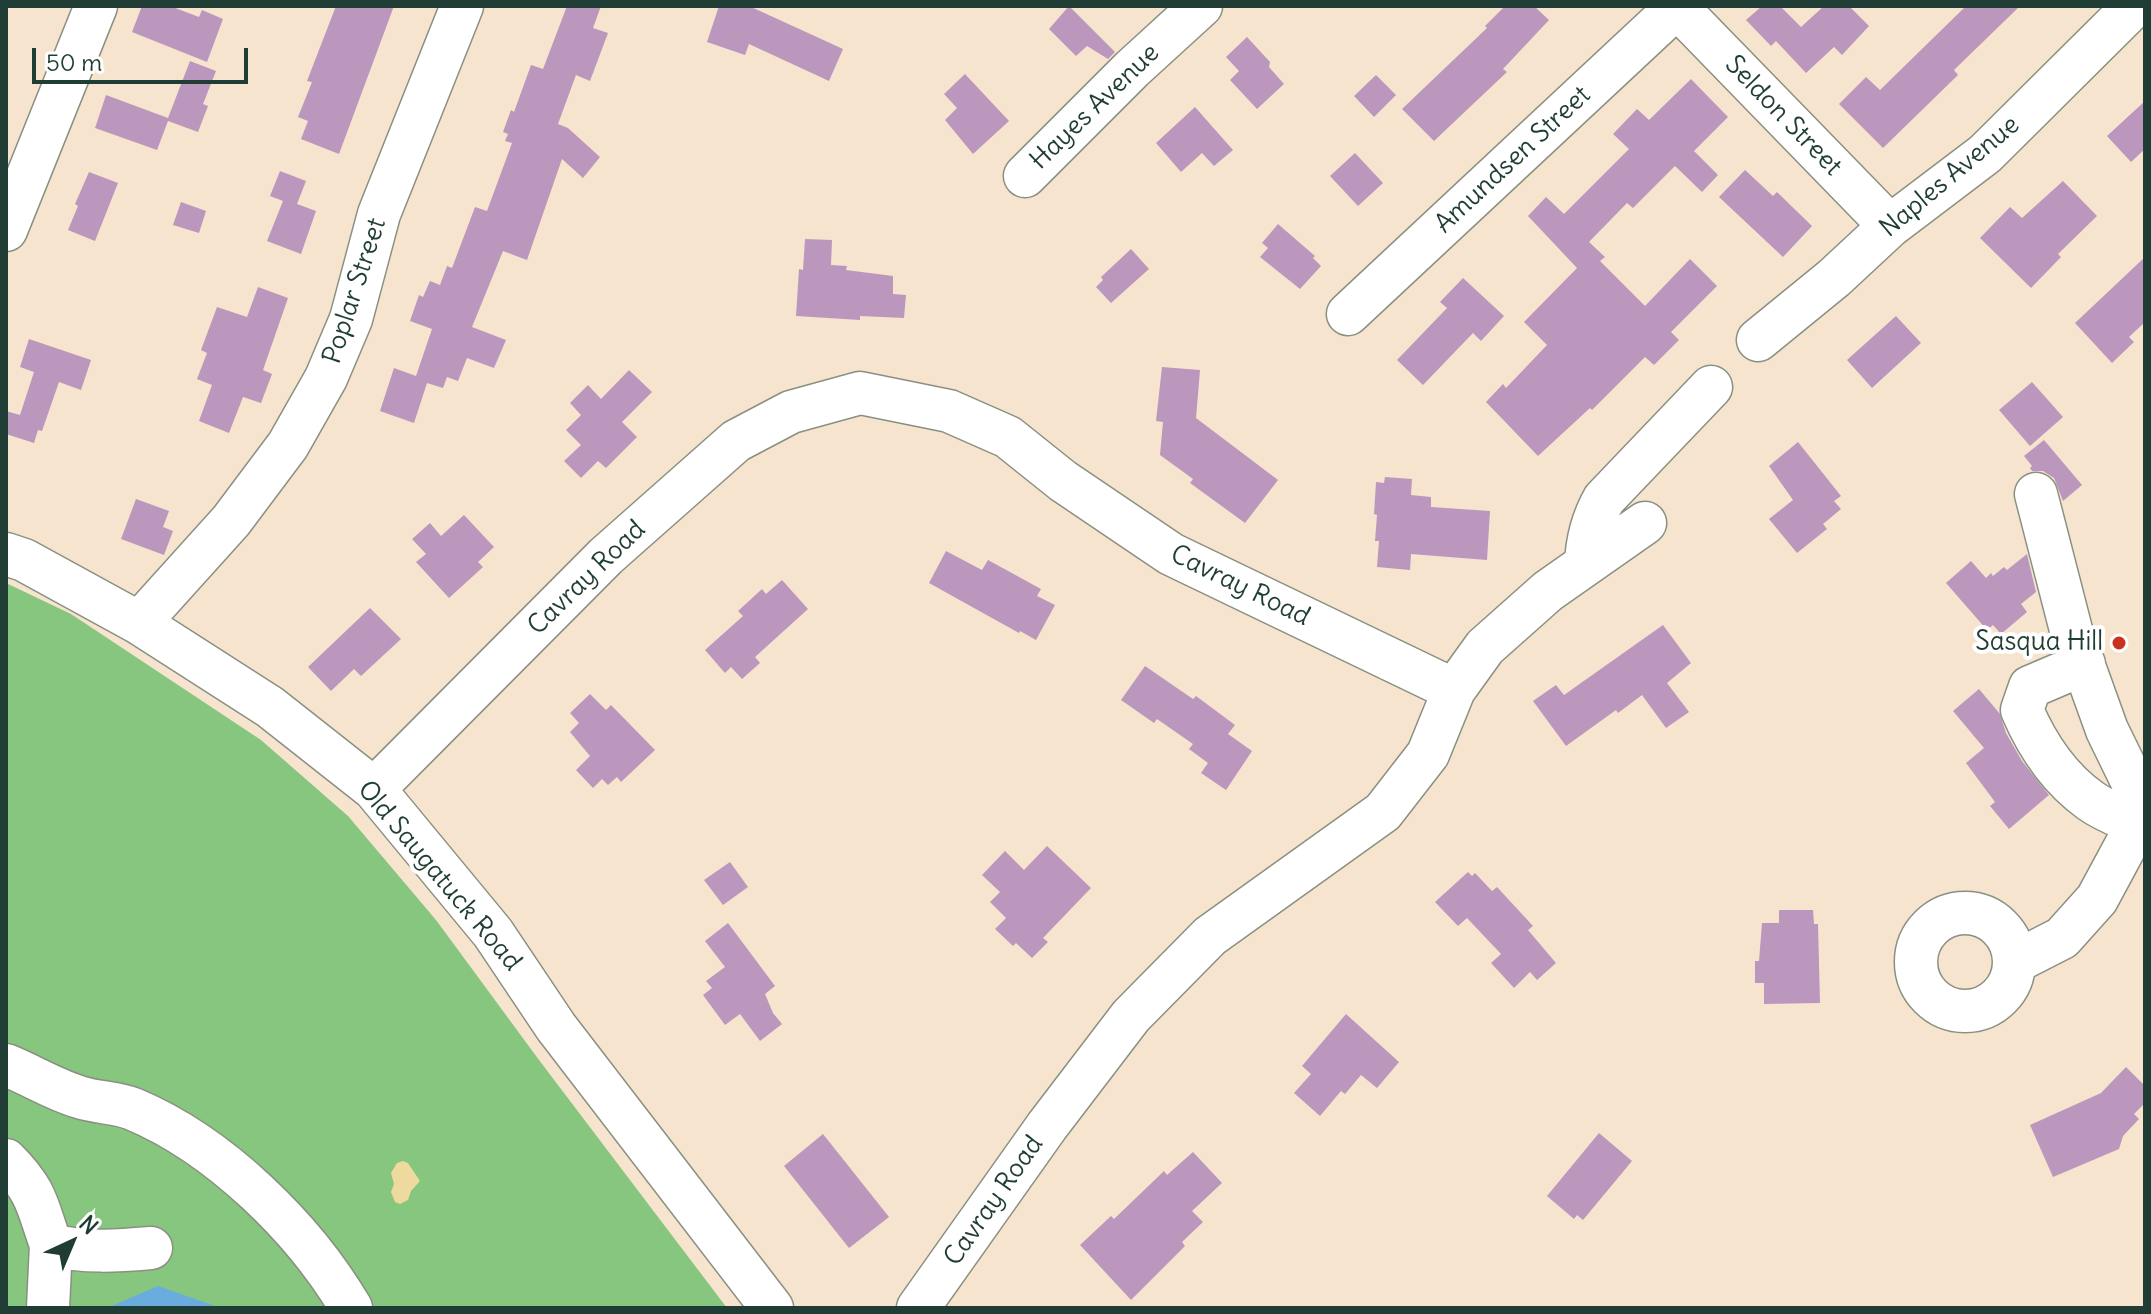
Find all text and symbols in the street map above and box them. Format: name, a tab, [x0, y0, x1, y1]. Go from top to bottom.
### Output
scale bar	[36, 32, 252, 82]
street label: Hayes Avenue	[1024, 38, 1166, 176]
text: 50 m	[46, 47, 102, 77]
street label: Seldon Street	[1718, 49, 1848, 183]
street label: Amundsen Street	[1429, 80, 1597, 240]
street label: Naples Avenue	[1874, 110, 2026, 244]
street label: Poplar Street	[317, 214, 393, 368]
street label: Cavray Road	[522, 514, 652, 642]
street label: Cavray Road	[1165, 539, 1315, 633]
place label: Sasqua Hill	[1975, 627, 2103, 659]
marker: Sasqua Hill	[2110, 634, 2128, 652]
street label: Old Saugatuck Road	[350, 775, 528, 977]
street label: Cavray Road	[938, 1130, 1050, 1272]
north arrow	[32, 1202, 112, 1282]
text: N	[73, 1209, 104, 1240]

